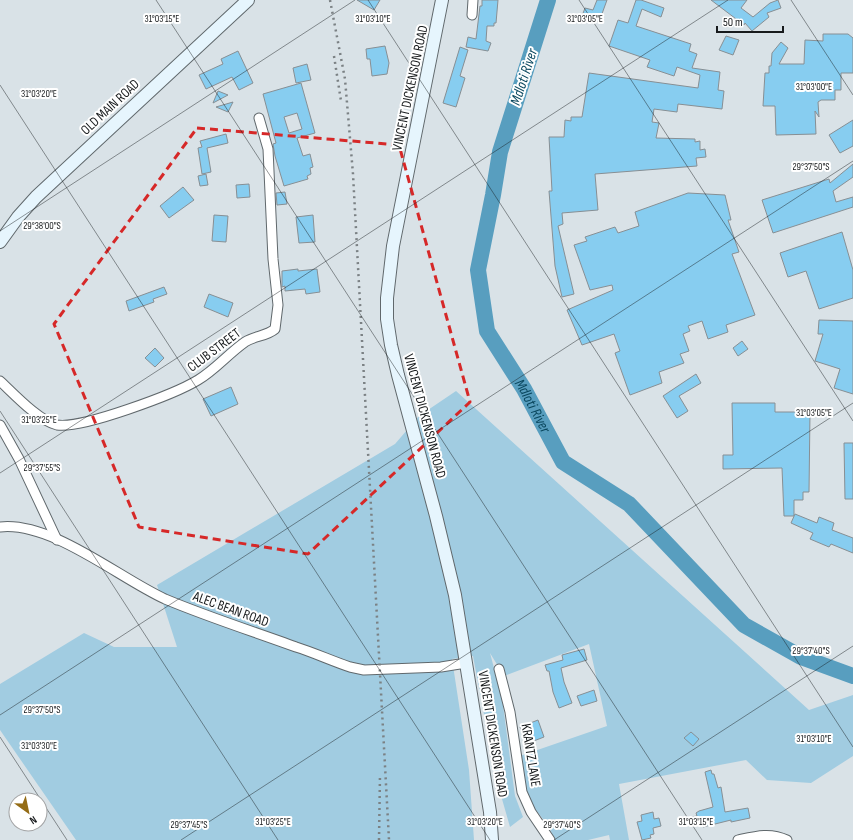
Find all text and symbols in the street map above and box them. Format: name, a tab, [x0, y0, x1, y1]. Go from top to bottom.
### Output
scale bar	[717, 8, 783, 34]
text: 31°03'15"E	[145, 13, 179, 25]
text: 31°03'10"E	[355, 13, 391, 25]
text: 31°03'05"E	[567, 13, 603, 25]
text: 50 m	[723, 15, 743, 30]
street label: VINCENT DICKENSON ROAD	[388, 24, 432, 152]
water label: Mdloti River	[506, 46, 542, 108]
street label: OLD MAIN ROAD	[77, 76, 143, 138]
text: 31°03'00"E	[796, 81, 832, 93]
text: 31°03'20"E	[21, 88, 57, 100]
text: 29°37'50"S	[792, 161, 830, 173]
text: 29°38'00"S	[23, 220, 61, 232]
street label: CLUB STREET	[184, 324, 244, 376]
street label: VINCENT DICKENSON ROAD	[400, 352, 450, 480]
water label: Mdloti River	[511, 375, 556, 437]
text: 31°03'05"E	[796, 407, 832, 419]
text: 31°03'25"E	[21, 414, 57, 426]
text: 29°37'55"S	[24, 462, 60, 474]
street label: ALEC BEAN ROAD	[190, 587, 271, 631]
text: 29°37'40"S	[792, 645, 830, 657]
street label: VINCENT DICKENSON ROAD	[475, 670, 511, 799]
text: 29°37'50"S	[23, 704, 61, 716]
street label: KRANTZ LANE	[518, 722, 544, 788]
text: 31°03'10"E	[796, 733, 832, 745]
text: 31°03'30"E	[21, 740, 57, 752]
north arrow	[8, 792, 48, 832]
text: N	[27, 813, 39, 827]
text: 31°03'25"E	[255, 816, 291, 828]
text: 31°03'20"E	[467, 816, 503, 828]
text: 31°03'15"E	[679, 816, 713, 828]
text: 29°37'45"S	[171, 819, 208, 831]
text: 29°37'40"S	[543, 819, 581, 831]

